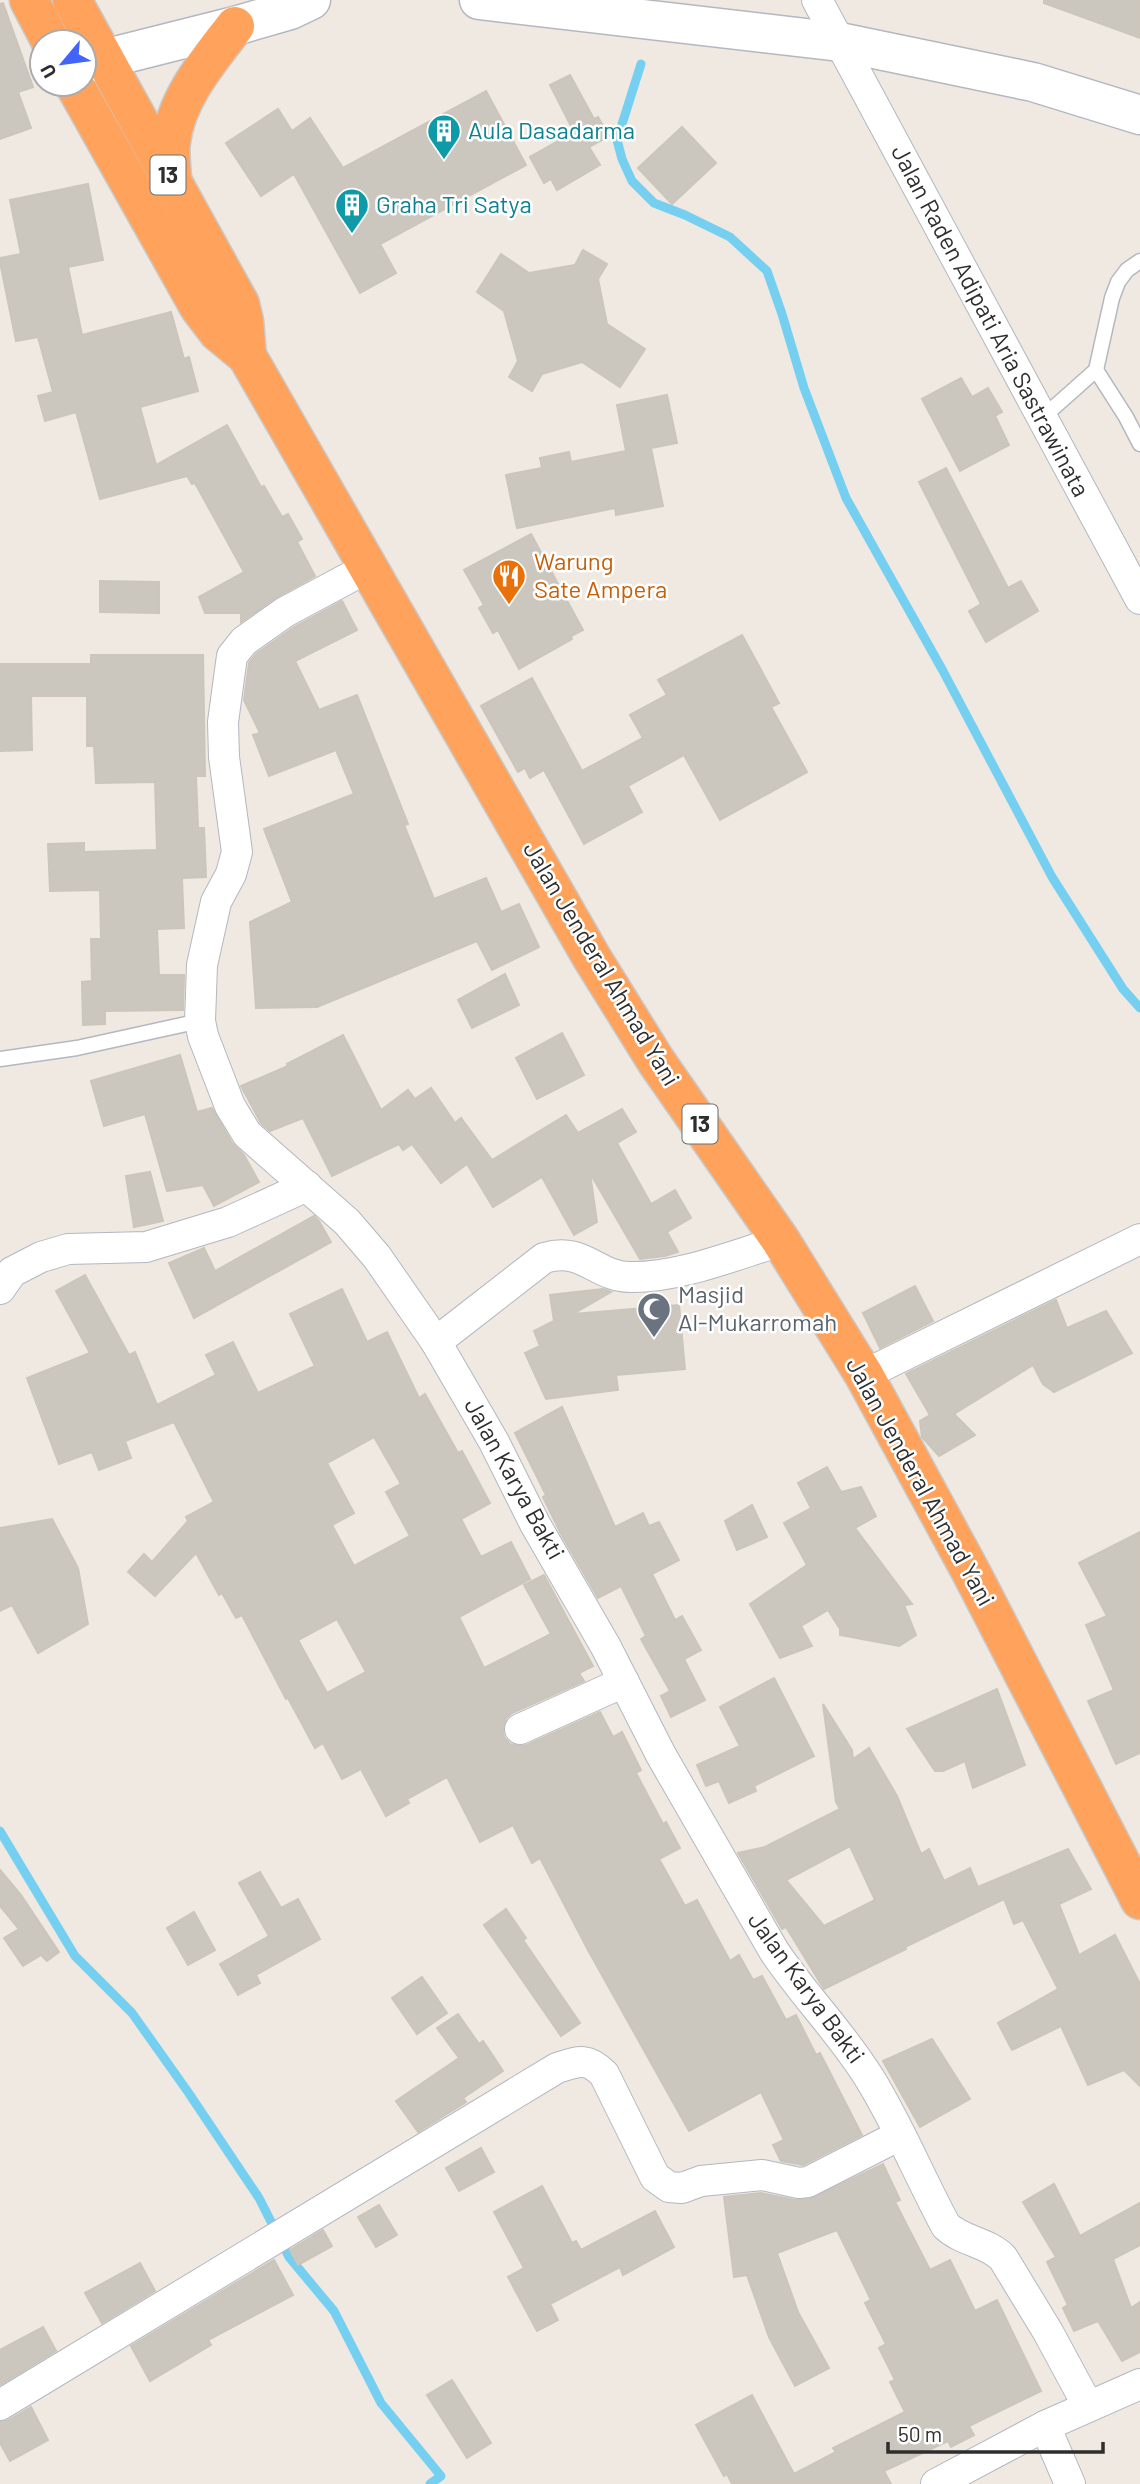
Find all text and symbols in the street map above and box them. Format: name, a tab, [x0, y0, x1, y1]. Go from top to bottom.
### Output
north arrow	[28, 28, 98, 98]
text: U	[35, 61, 61, 82]
building icon: Aula Dasadarma	[425, 112, 463, 161]
place label: Aula Dasadarma	[468, 115, 635, 144]
street label: Jalan Raden Adipati Aria Sastrawinata	[886, 140, 1097, 501]
road number: 13	[150, 156, 186, 194]
building icon: Graha Tri Satya	[333, 186, 371, 235]
place label: Graha Tri Satya	[376, 189, 532, 218]
place label: Warung Sate Ampera	[534, 546, 667, 603]
restaurant icon: Warung Sate Ampera	[490, 557, 528, 606]
street label: Jalan Jenderal Ahmad Yani	[518, 836, 687, 1091]
road number: 13	[682, 1105, 718, 1144]
place label: Masjid Al-Mukarromah	[678, 1279, 837, 1336]
mosque icon: Masjid Al-Mukarromah	[635, 1290, 673, 1339]
street label: Jalan Jenderal Ahmad Yani	[841, 1352, 1002, 1611]
street label: Jalan Karya Bakti	[459, 1393, 572, 1564]
street label: Jalan Karya Bakti	[743, 1906, 872, 2068]
scale bar	[888, 2410, 1103, 2454]
text: 50 m	[898, 2421, 942, 2446]

